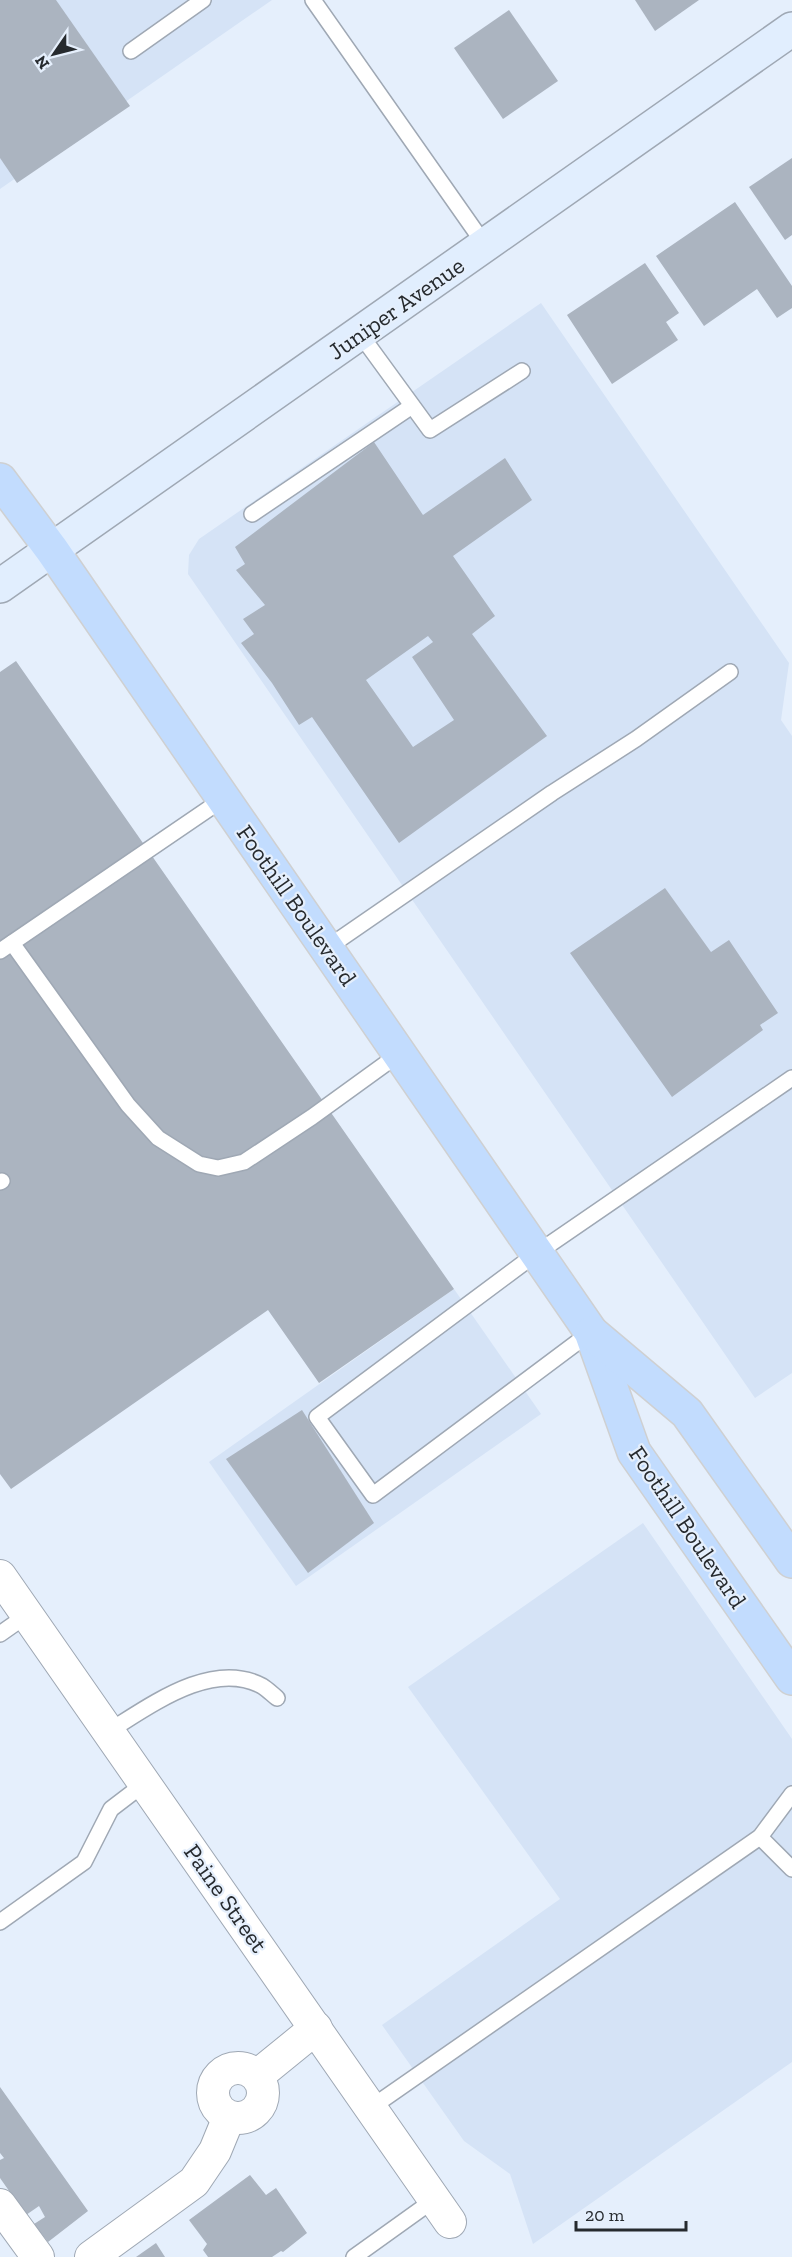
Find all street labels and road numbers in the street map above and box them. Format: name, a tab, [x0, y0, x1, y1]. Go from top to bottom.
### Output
street label: Juniper Avenue	[322, 250, 470, 366]
street label: Foothill Boulevard	[231, 819, 363, 991]
street label: Foothill Boulevard	[623, 1440, 753, 1614]
street label: Paine Street	[178, 1838, 274, 1958]

